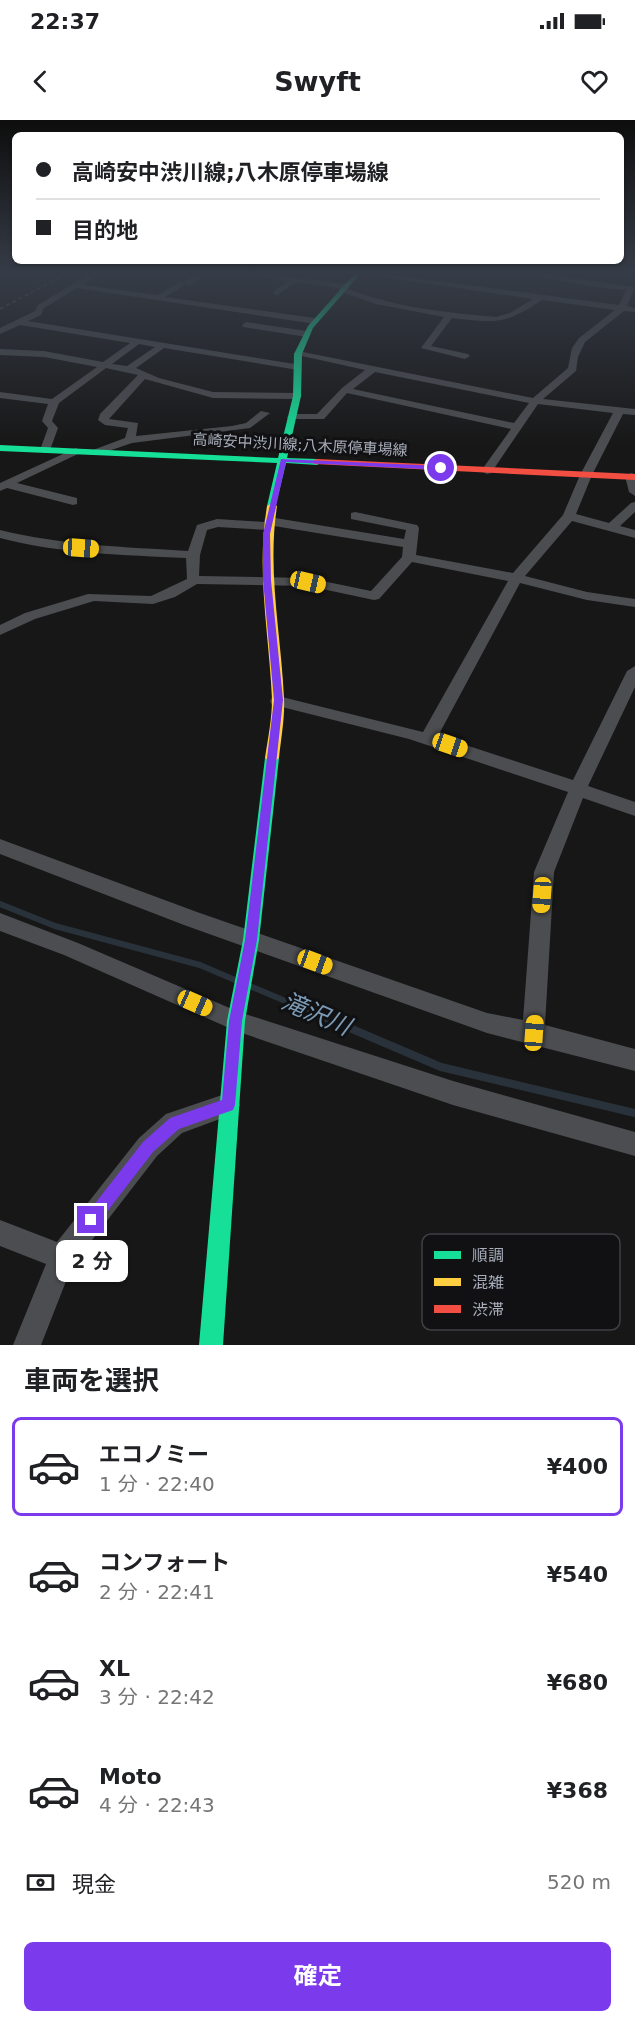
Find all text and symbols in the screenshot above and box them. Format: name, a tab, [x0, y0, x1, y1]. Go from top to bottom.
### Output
text: 22:37	[30, 9, 100, 34]
icon: back	[24, 65, 57, 98]
icon: heart	[578, 65, 611, 98]
text: Swyft	[274, 66, 361, 97]
text: 高崎安中渋川線;八木原停車場線	[72, 160, 389, 185]
text: 目的地	[72, 218, 138, 243]
street label: 高崎安中渋川線;八木原停車場線	[192, 430, 408, 460]
route start	[427, 454, 454, 481]
car	[62, 538, 100, 558]
car	[288, 569, 328, 595]
car	[430, 731, 470, 759]
car	[532, 876, 552, 914]
car	[295, 947, 335, 977]
car	[175, 987, 215, 1019]
water label: 滝沢川	[277, 987, 357, 1042]
car	[524, 1014, 544, 1052]
route end	[77, 1206, 104, 1233]
legend	[422, 1234, 620, 1330]
callout: 2 分	[55, 1241, 127, 1283]
text: 順調	[472, 1246, 504, 1265]
text: 2 分	[72, 1249, 112, 1273]
text: 混雑	[472, 1273, 504, 1292]
text: 渋滞	[472, 1300, 504, 1319]
text: 車両を選択	[24, 1365, 159, 1396]
icon: car	[27, 1440, 81, 1494]
text: エコノミー	[99, 1442, 209, 1467]
text: ¥400	[547, 1454, 608, 1479]
text: 1 分 · 22:40	[99, 1472, 215, 1496]
icon: car	[27, 1548, 81, 1602]
text: コンフォート	[99, 1550, 230, 1575]
text: ¥540	[547, 1562, 608, 1587]
text: 2 分 · 22:41	[99, 1580, 215, 1604]
icon: car	[27, 1656, 81, 1710]
text: XL	[99, 1656, 130, 1681]
text: ¥680	[547, 1670, 608, 1695]
text: 3 分 · 22:42	[99, 1685, 215, 1709]
icon: car	[27, 1764, 81, 1818]
text: Moto	[99, 1764, 162, 1789]
text: ¥368	[547, 1778, 608, 1803]
text: 4 分 · 22:43	[99, 1793, 215, 1817]
icon: cash	[24, 1866, 57, 1899]
text: 520 m	[547, 1870, 611, 1894]
text: 現金	[72, 1872, 116, 1897]
button: 確定	[24, 1942, 611, 2011]

